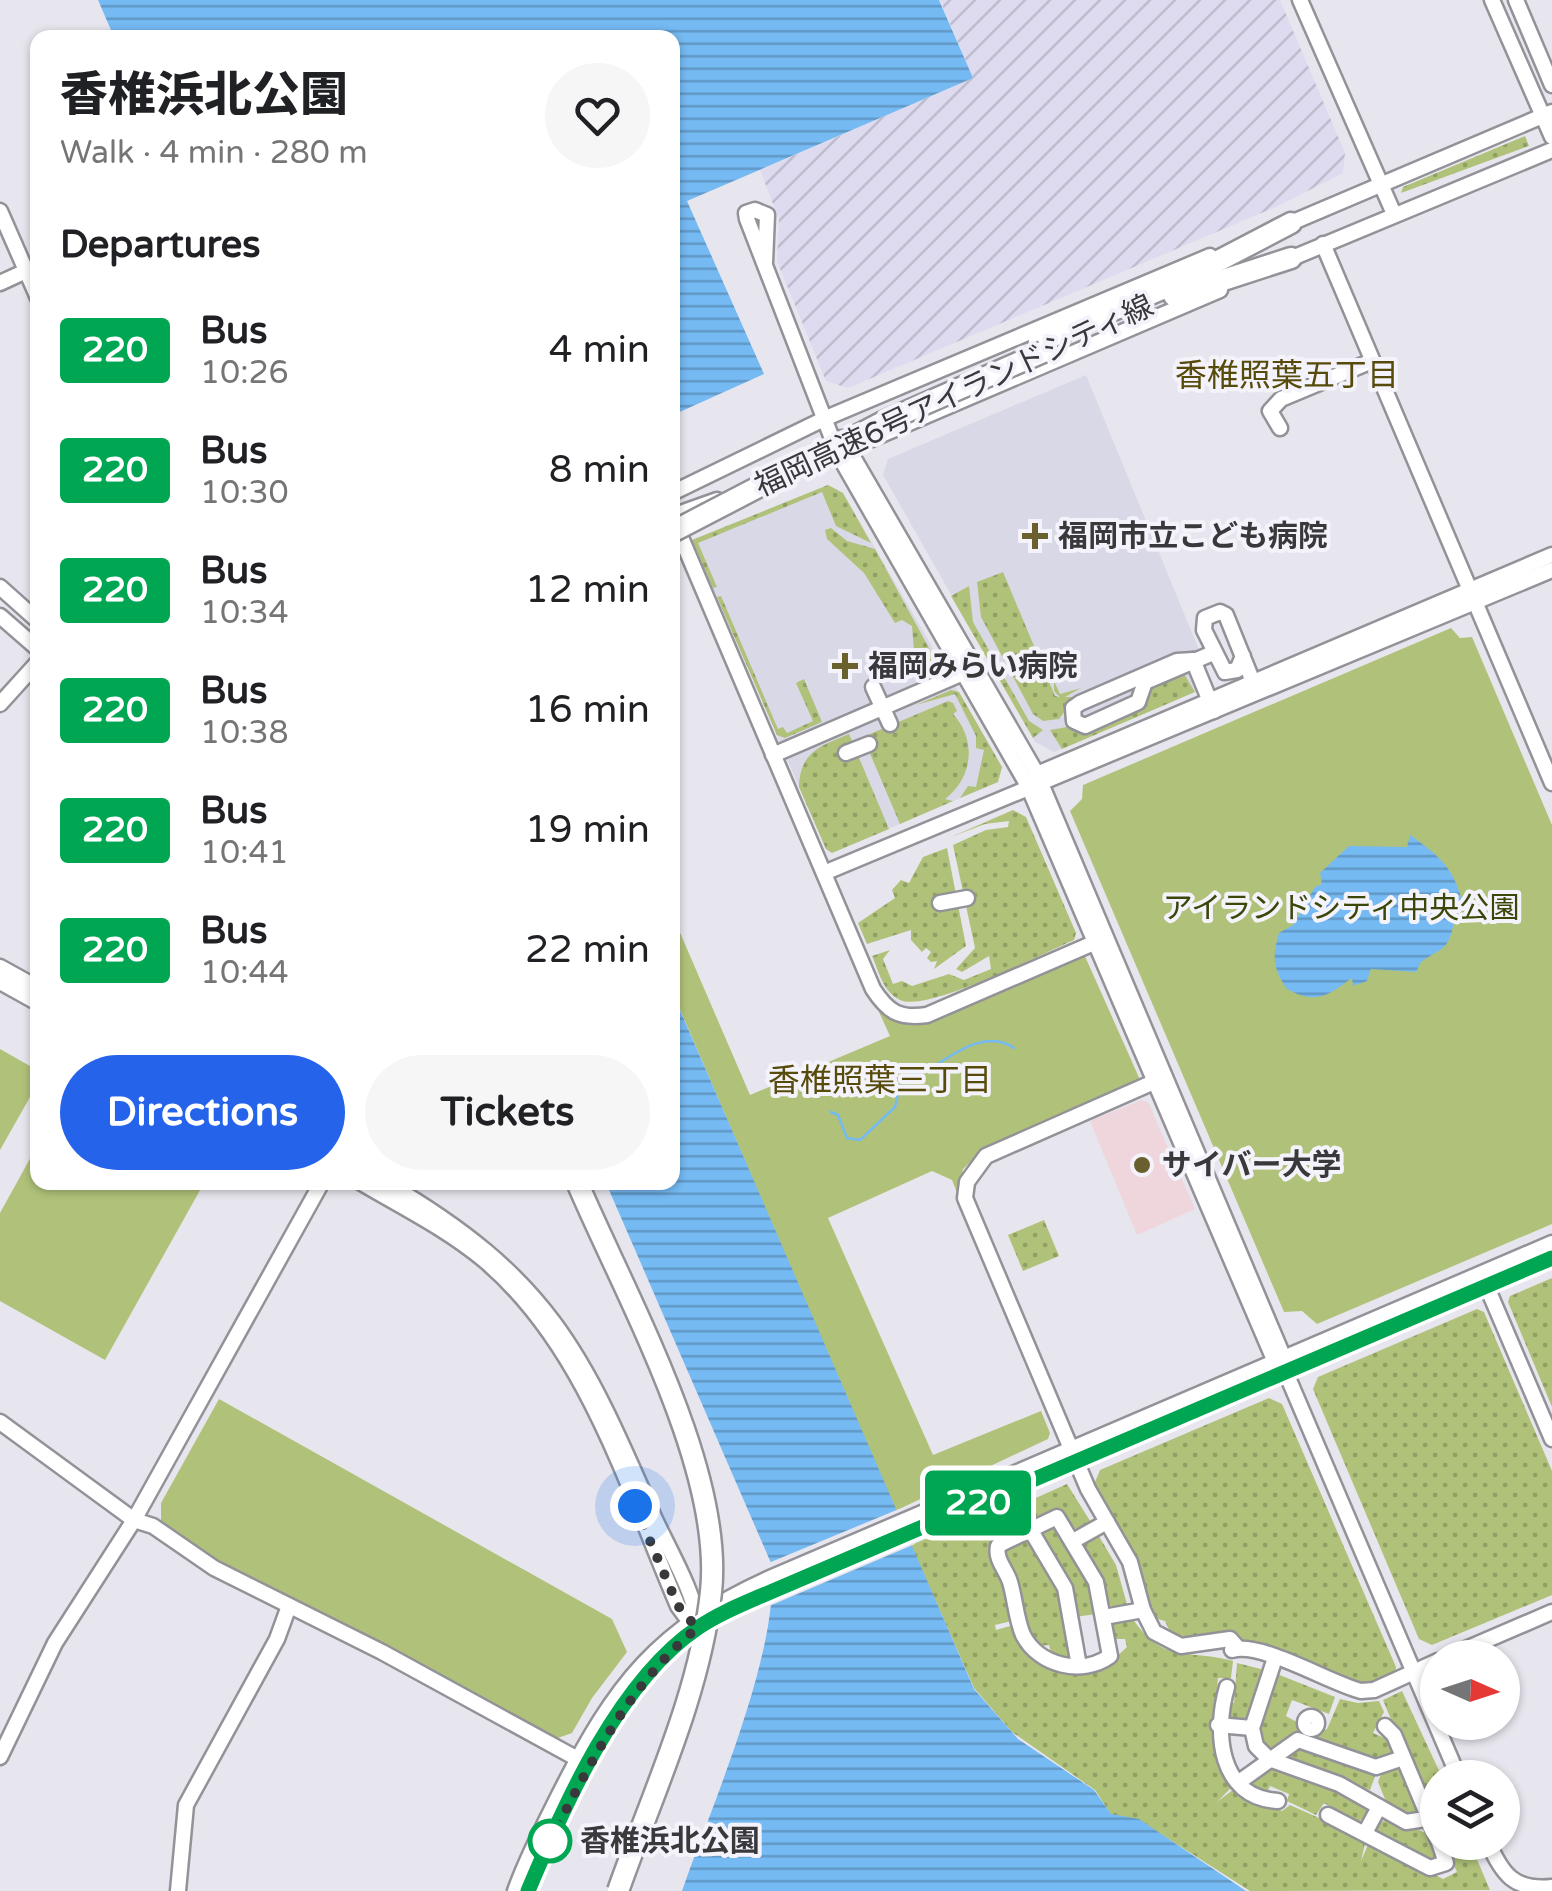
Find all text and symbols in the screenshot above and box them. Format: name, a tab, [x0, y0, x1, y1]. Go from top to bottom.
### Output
button: heart	[545, 63, 650, 168]
text: 香椎浜北公園	[60, 67, 348, 125]
text: Walk · 4 min · 280 m	[60, 134, 368, 172]
text: Departures	[60, 222, 261, 268]
street label: 福岡高速6号アイランドシティ線	[749, 287, 1159, 505]
text: Bus	[200, 308, 267, 354]
text: 4 min	[549, 327, 650, 373]
text: 220	[82, 329, 148, 371]
text: 10:26	[200, 354, 289, 392]
district label: 香椎照葉五丁目	[1175, 357, 1399, 395]
text: Bus	[200, 428, 267, 474]
text: 8 min	[549, 447, 650, 493]
text: 220	[82, 449, 148, 491]
text: 10:30	[200, 474, 289, 512]
place label: 福岡市立こども病院	[1058, 518, 1328, 555]
marker: 福岡市立こども病院	[1022, 523, 1048, 549]
text: Bus	[200, 548, 267, 594]
text: 12 min	[525, 567, 650, 613]
text: 220	[82, 569, 148, 611]
text: 10:34	[200, 594, 289, 632]
place label: 福岡みらい病院	[868, 648, 1078, 685]
marker: 福岡みらい病院	[832, 653, 858, 679]
text: Bus	[200, 668, 267, 714]
text: 16 min	[525, 687, 650, 733]
text: 220	[82, 689, 148, 731]
text: 10:38	[200, 714, 289, 752]
text: Bus	[200, 788, 267, 834]
text: 19 min	[525, 807, 650, 853]
text: 220	[82, 809, 148, 851]
text: 10:41	[200, 834, 289, 872]
park label: アイランドシティ中央公園	[1163, 890, 1519, 927]
text: Bus	[200, 908, 267, 954]
text: 22 min	[525, 927, 650, 973]
text: 220	[82, 929, 148, 971]
text: 10:44	[200, 954, 289, 992]
button: Directions	[60, 1055, 345, 1170]
button: Tickets	[365, 1055, 650, 1170]
district label: 香椎照葉三丁目	[768, 1062, 992, 1100]
place label: サイバー大学	[1162, 1147, 1341, 1184]
marker: サイバー大学	[1131, 1154, 1153, 1176]
line badge: 220	[920, 1470, 1036, 1536]
your location	[610, 1481, 660, 1531]
text: 220	[945, 1482, 1011, 1524]
north arrow	[1420, 1640, 1520, 1740]
map controls	[1420, 1640, 1520, 1860]
button: layers	[1420, 1760, 1520, 1860]
marker: 香椎浜北公園	[529, 1820, 571, 1862]
place label: 香椎浜北公園	[580, 1823, 760, 1860]

